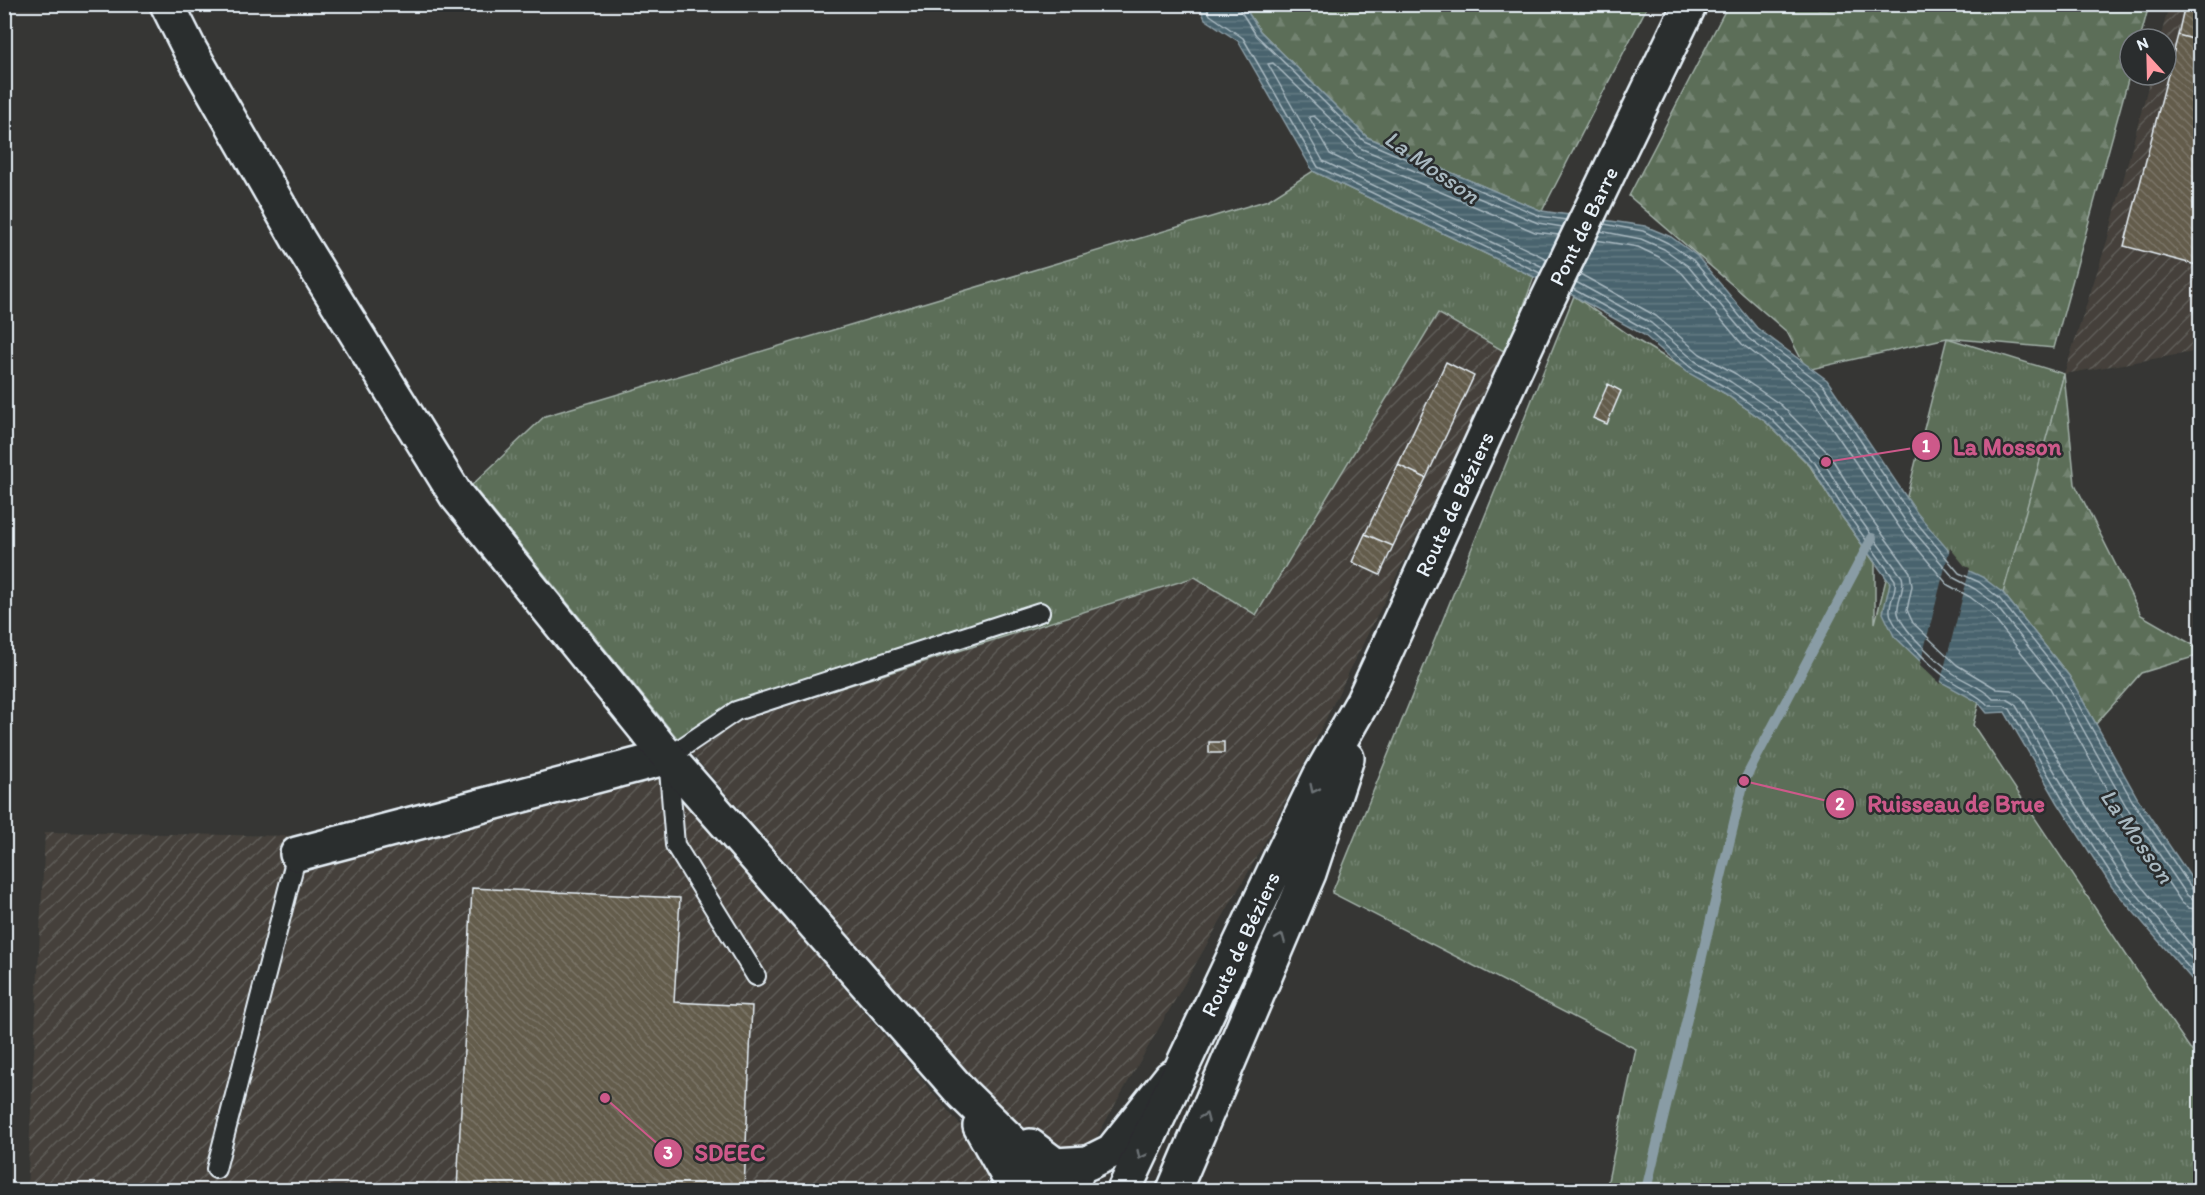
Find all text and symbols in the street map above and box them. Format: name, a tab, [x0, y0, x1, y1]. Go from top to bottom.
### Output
north arrow	[2118, 27, 2178, 87]
text: N	[2134, 33, 2151, 54]
water label: La Mosson	[1379, 124, 1485, 210]
street label: Pont de Barre	[1543, 162, 1624, 290]
callout: La Mosson	[1911, 425, 2073, 467]
street label: Route de Béziers	[1409, 427, 1500, 581]
text: La Mosson	[1953, 432, 2062, 461]
text: 1	[1922, 435, 1931, 457]
one-way arrow	[1309, 783, 1321, 794]
callout: Ruisseau de Brue	[1825, 783, 2056, 825]
water label: La Mosson	[2094, 783, 2181, 889]
text: Ruisseau de Brue	[1867, 789, 2045, 818]
text: 2	[1835, 793, 1845, 815]
street label: Route de Béziers	[1195, 867, 1286, 1021]
one-way arrow	[1274, 933, 1286, 944]
one-way arrow	[1198, 1113, 1210, 1124]
callout: SDEEC	[653, 1132, 778, 1174]
text: SDEEC	[695, 1138, 765, 1167]
text: 3	[663, 1142, 673, 1164]
one-way arrow	[1136, 1149, 1148, 1160]

